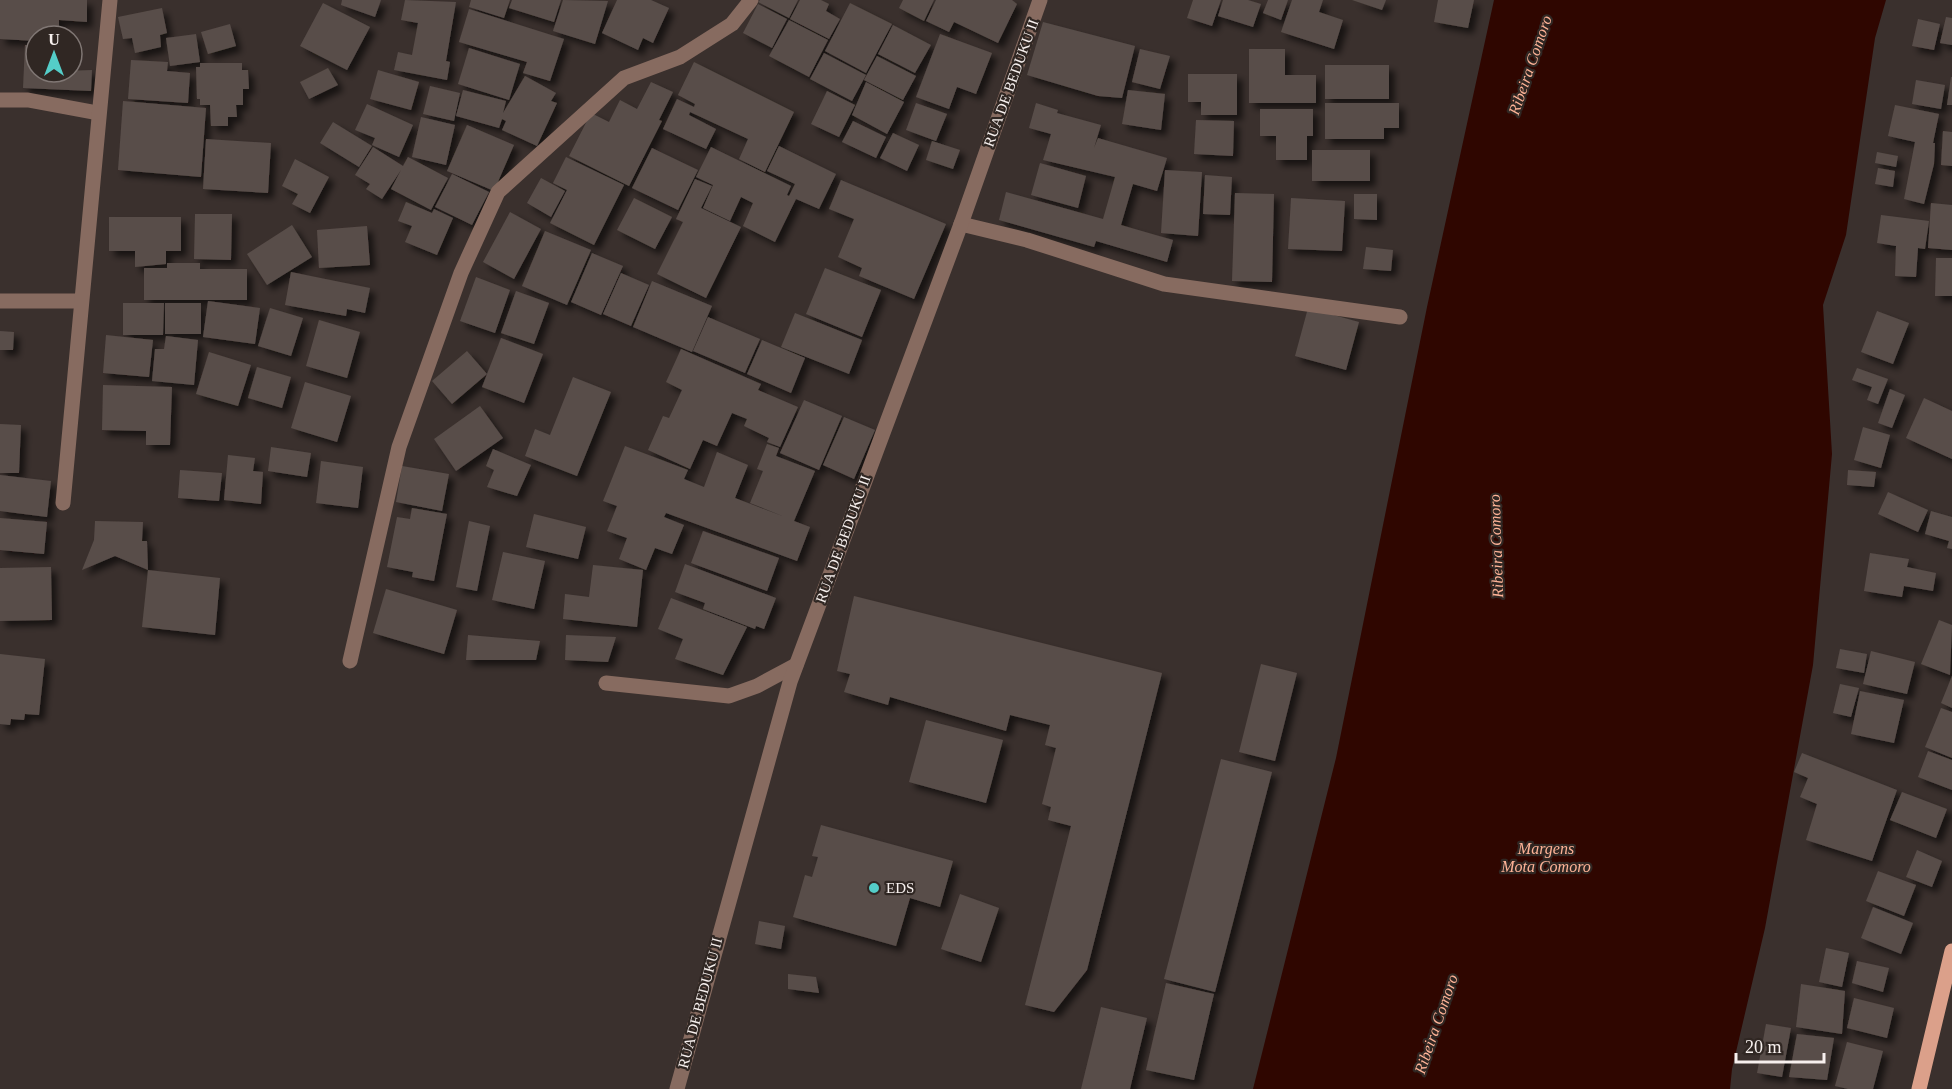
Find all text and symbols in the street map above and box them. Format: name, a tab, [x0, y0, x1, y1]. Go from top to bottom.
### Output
water label: Ribeira Comoro	[1505, 13, 1555, 118]
street label: RUA DE BEDUKU II	[980, 17, 1042, 149]
north arrow	[24, 24, 84, 84]
text: U	[48, 31, 60, 48]
street label: RUA DE BEDUKU II	[812, 473, 874, 605]
water label: Ribeira Comoro	[1486, 494, 1506, 599]
water label: Margens Mota Comoro	[1500, 840, 1591, 875]
place label: EDS	[886, 880, 914, 896]
marker: EDS	[867, 881, 881, 895]
street label: RUA DE BEDUKU II	[675, 936, 725, 1070]
water label: Ribeira Comoro	[1411, 972, 1461, 1077]
scale bar	[1736, 1026, 1824, 1064]
text: 20 m	[1745, 1037, 1782, 1057]

